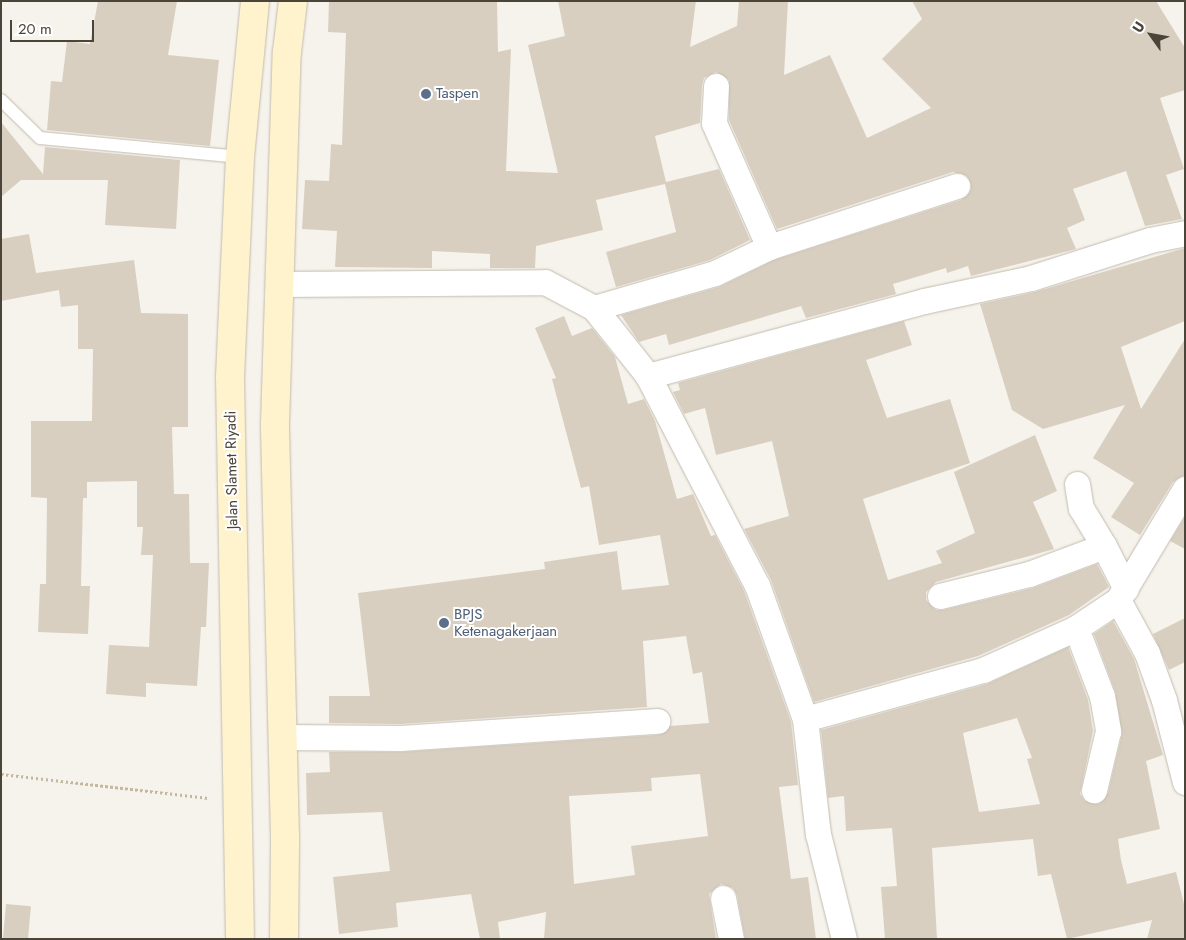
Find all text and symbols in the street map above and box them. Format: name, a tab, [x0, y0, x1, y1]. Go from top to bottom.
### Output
scale bar	[12, 10, 96, 42]
north arrow	[1126, 10, 1176, 60]
text: 20 m	[18, 18, 52, 40]
text: U	[1127, 18, 1149, 37]
place label: Taspen	[436, 85, 479, 103]
marker: Taspen	[420, 88, 432, 100]
street label: Jalan Slamet Riyadi	[222, 410, 242, 530]
place label: BPJS Ketenagakerjaan	[454, 605, 557, 640]
marker: BPJS Ketenagakerjaan	[438, 617, 450, 629]

